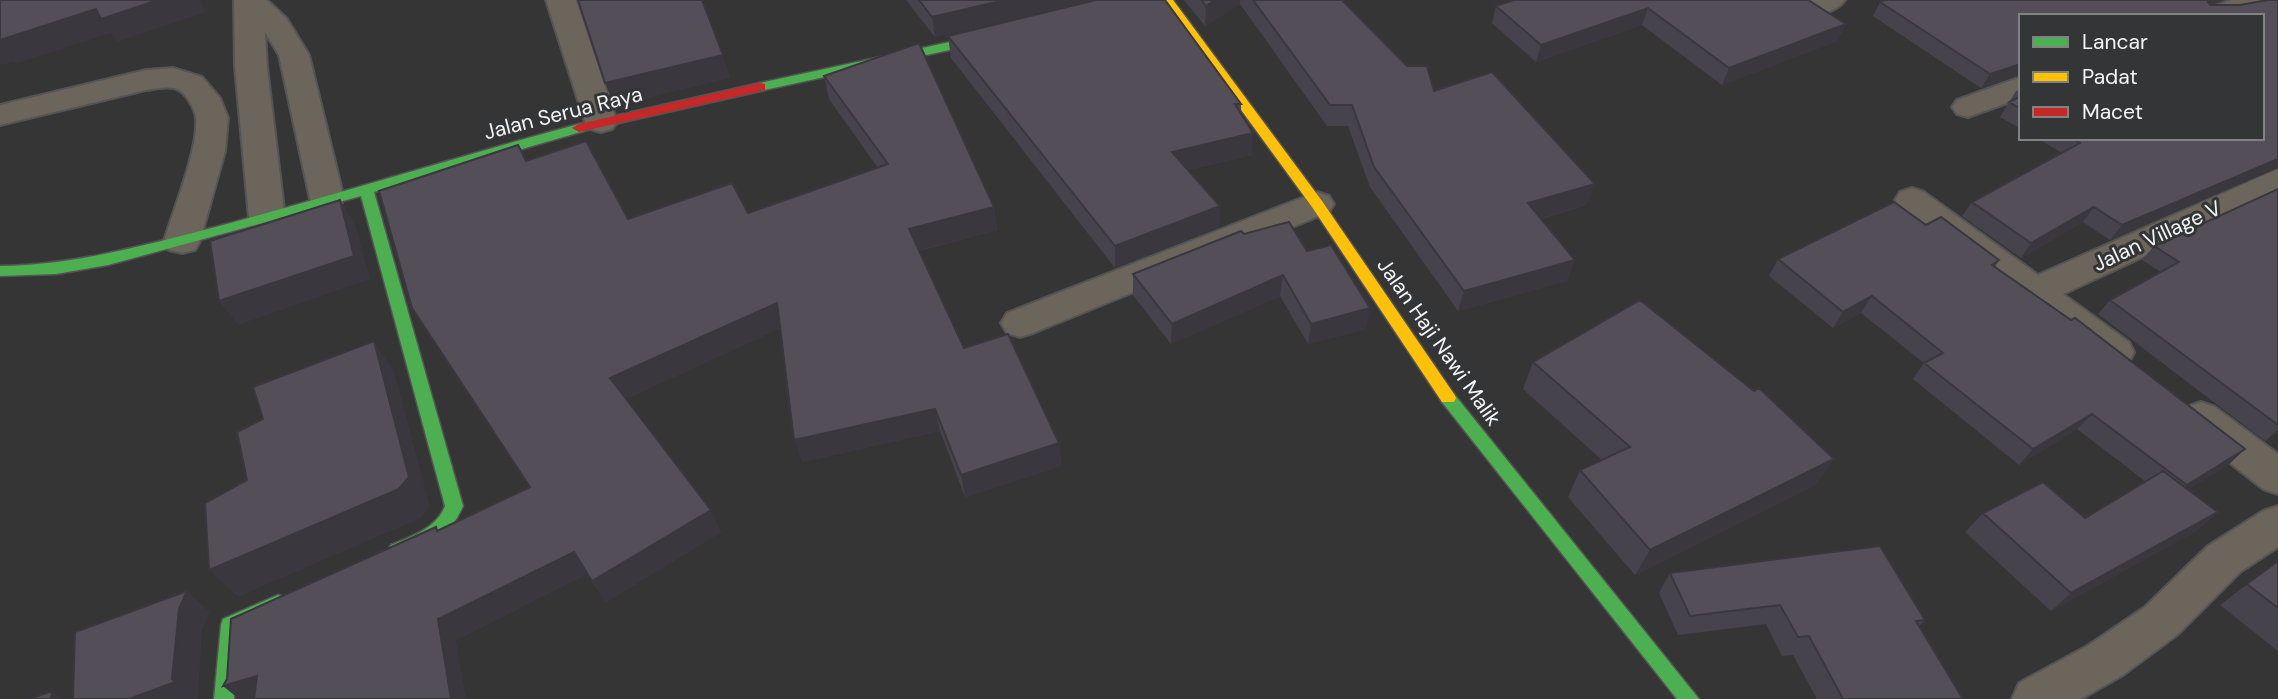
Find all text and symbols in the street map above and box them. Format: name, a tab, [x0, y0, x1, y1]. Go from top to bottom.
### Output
legend	[2019, 14, 2264, 140]
text: Lancar	[2082, 28, 2148, 56]
text: Padat	[2082, 63, 2138, 91]
street label: Jalan Serua Raya	[481, 80, 645, 146]
text: Macet	[2082, 98, 2143, 126]
street label: Jalan Village V	[2088, 194, 2226, 278]
street label: Jalan Haji Nawi Malik	[1370, 252, 1508, 432]

